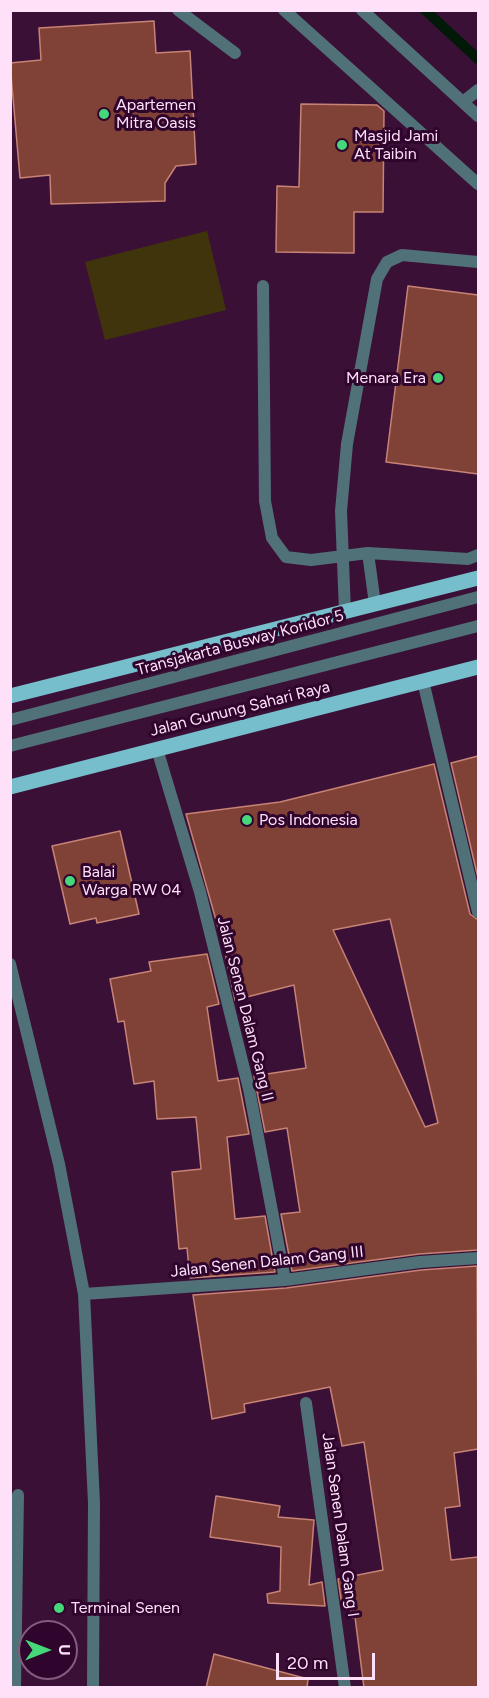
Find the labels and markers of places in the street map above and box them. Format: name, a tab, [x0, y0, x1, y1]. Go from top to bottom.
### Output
place label: Apartemen Mitra Oasis	[116, 95, 196, 133]
marker: Apartemen Mitra Oasis	[97, 107, 111, 121]
place label: Masjid Jami At Taibin	[354, 126, 438, 164]
marker: Masjid Jami At Taibin	[335, 138, 349, 152]
place label: Menara Era	[346, 368, 426, 388]
marker: Menara Era	[431, 371, 445, 385]
place label: Pos Indonesia	[259, 810, 358, 830]
marker: Pos Indonesia	[240, 813, 254, 827]
place label: Balai Warga RW 04	[82, 862, 181, 900]
marker: Balai Warga RW 04	[63, 874, 77, 888]
place label: Terminal Senen	[71, 1598, 180, 1618]
marker: Terminal Senen	[52, 1601, 66, 1615]

